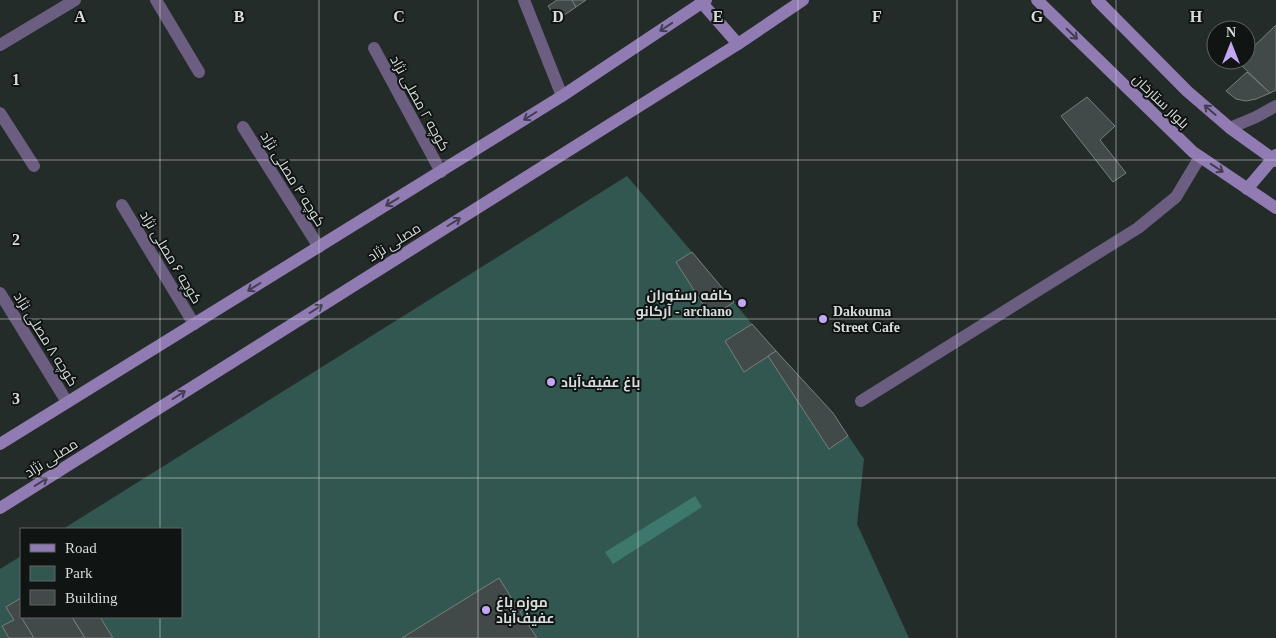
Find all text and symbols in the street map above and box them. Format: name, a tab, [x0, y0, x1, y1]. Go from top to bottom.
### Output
text: A	[74, 8, 86, 25]
text: B	[234, 8, 245, 25]
text: C	[393, 8, 405, 25]
text: D	[552, 8, 564, 25]
text: E	[713, 8, 723, 25]
text: F	[872, 8, 882, 25]
text: G	[1031, 8, 1044, 25]
text: H	[1190, 8, 1203, 25]
north arrow	[1206, 20, 1256, 70]
one-way arrow	[659, 22, 673, 32]
text: N	[1226, 25, 1236, 40]
one-way arrow	[1066, 28, 1078, 40]
street label: کوچه ۲ مصلی نژاد	[385, 53, 452, 155]
text: 1	[12, 71, 20, 88]
street label: بلوار ستارخان	[1130, 71, 1192, 132]
one-way arrow	[1203, 104, 1216, 116]
one-way arrow	[523, 111, 537, 121]
street label: کوچه ۴ مصلی نژاد	[256, 129, 328, 230]
one-way arrow	[1209, 163, 1223, 173]
one-way arrow	[385, 196, 399, 207]
street label: کوچه ۶ مصلی نژاد	[135, 208, 204, 308]
one-way arrow	[446, 217, 460, 227]
street label: مصلی نژاد	[365, 220, 424, 265]
text: 2	[12, 231, 20, 248]
one-way arrow	[247, 282, 261, 292]
place label: کافه رستوران آرکانو - archano	[636, 288, 732, 320]
street label: کوچه ۸ مصلی نژاد	[9, 289, 81, 390]
marker: کافه رستوران آرکانو - archano	[736, 297, 748, 309]
one-way arrow	[309, 303, 323, 313]
place label: Dakouma Street Cafe	[833, 304, 900, 335]
marker: Dakouma Street Cafe	[817, 313, 829, 325]
place label: باغ عفیف‌آباد	[561, 374, 640, 392]
marker: باغ عفیف‌آباد	[545, 376, 557, 388]
text: 3	[12, 390, 20, 407]
one-way arrow	[171, 390, 185, 400]
street label: مصلی نژاد	[22, 436, 81, 481]
one-way arrow	[34, 476, 48, 486]
legend	[20, 528, 182, 618]
text: Road	[65, 540, 97, 556]
text: Park	[65, 565, 93, 581]
text: Building	[65, 590, 118, 606]
place label: موزه باغ عفیف‌آباد	[496, 595, 555, 626]
marker: موزه باغ عفیف‌آباد	[480, 604, 492, 616]

